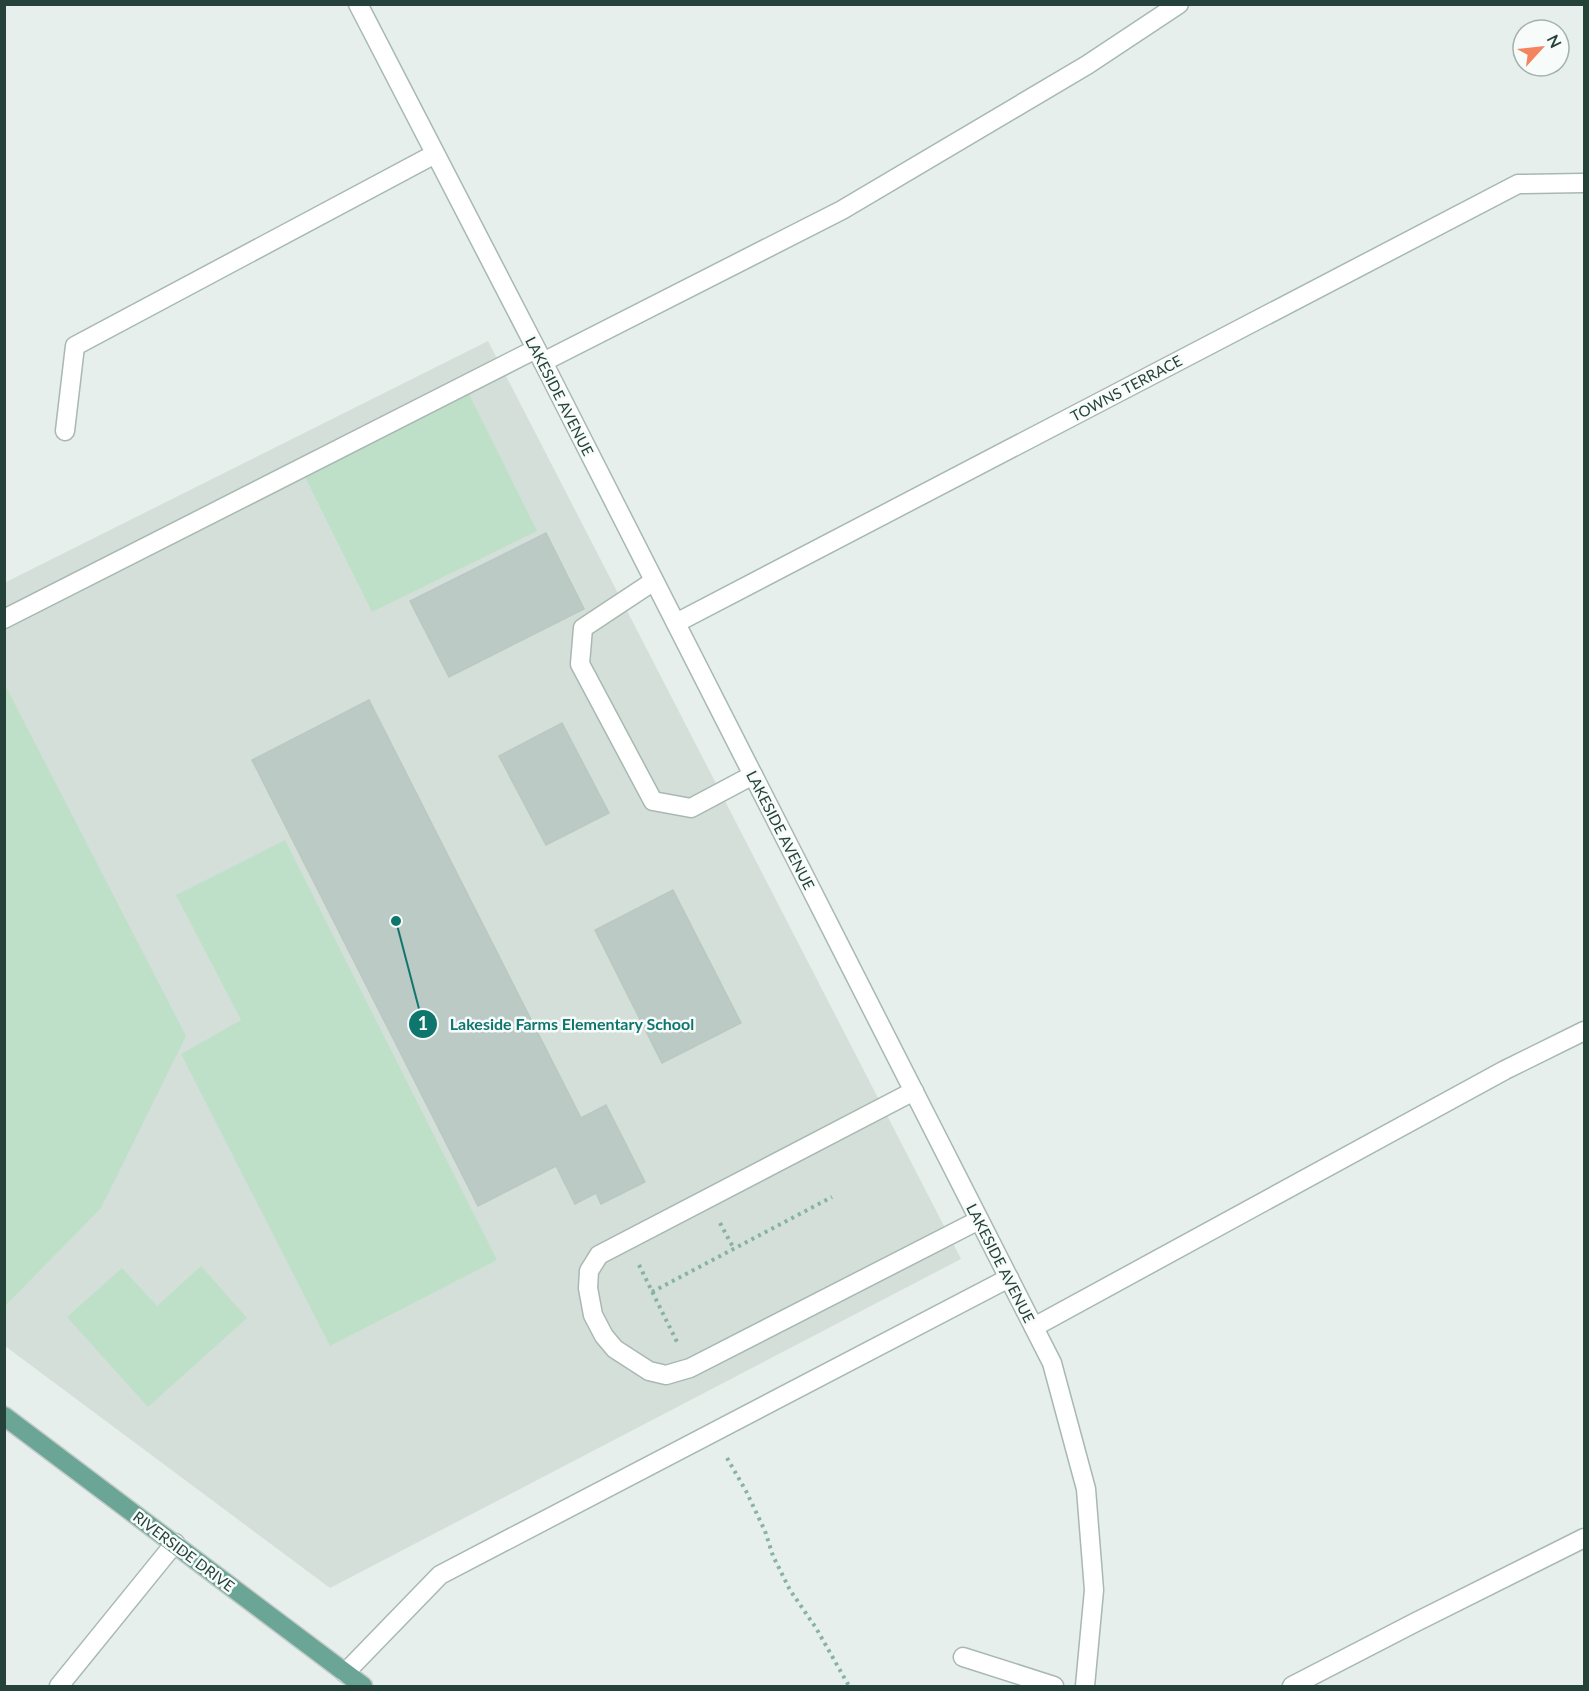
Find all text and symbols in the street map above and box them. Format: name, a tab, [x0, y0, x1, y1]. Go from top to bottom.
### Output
north arrow	[1511, 18, 1571, 78]
text: N	[1544, 31, 1566, 51]
street label: LAKESIDE AVENUE	[522, 333, 598, 459]
street label: TOWNS TERRACE	[1067, 351, 1185, 425]
street label: LAKESIDE AVENUE	[743, 767, 819, 893]
callout: Lakeside Farms Elementary School	[408, 1007, 707, 1041]
text: 1	[418, 1012, 428, 1034]
text: Lakeside Farms Elementary School	[450, 1014, 694, 1033]
street label: LAKESIDE AVENUE	[963, 1200, 1039, 1326]
street label: RIVERSIDE DRIVE	[130, 1507, 238, 1595]

